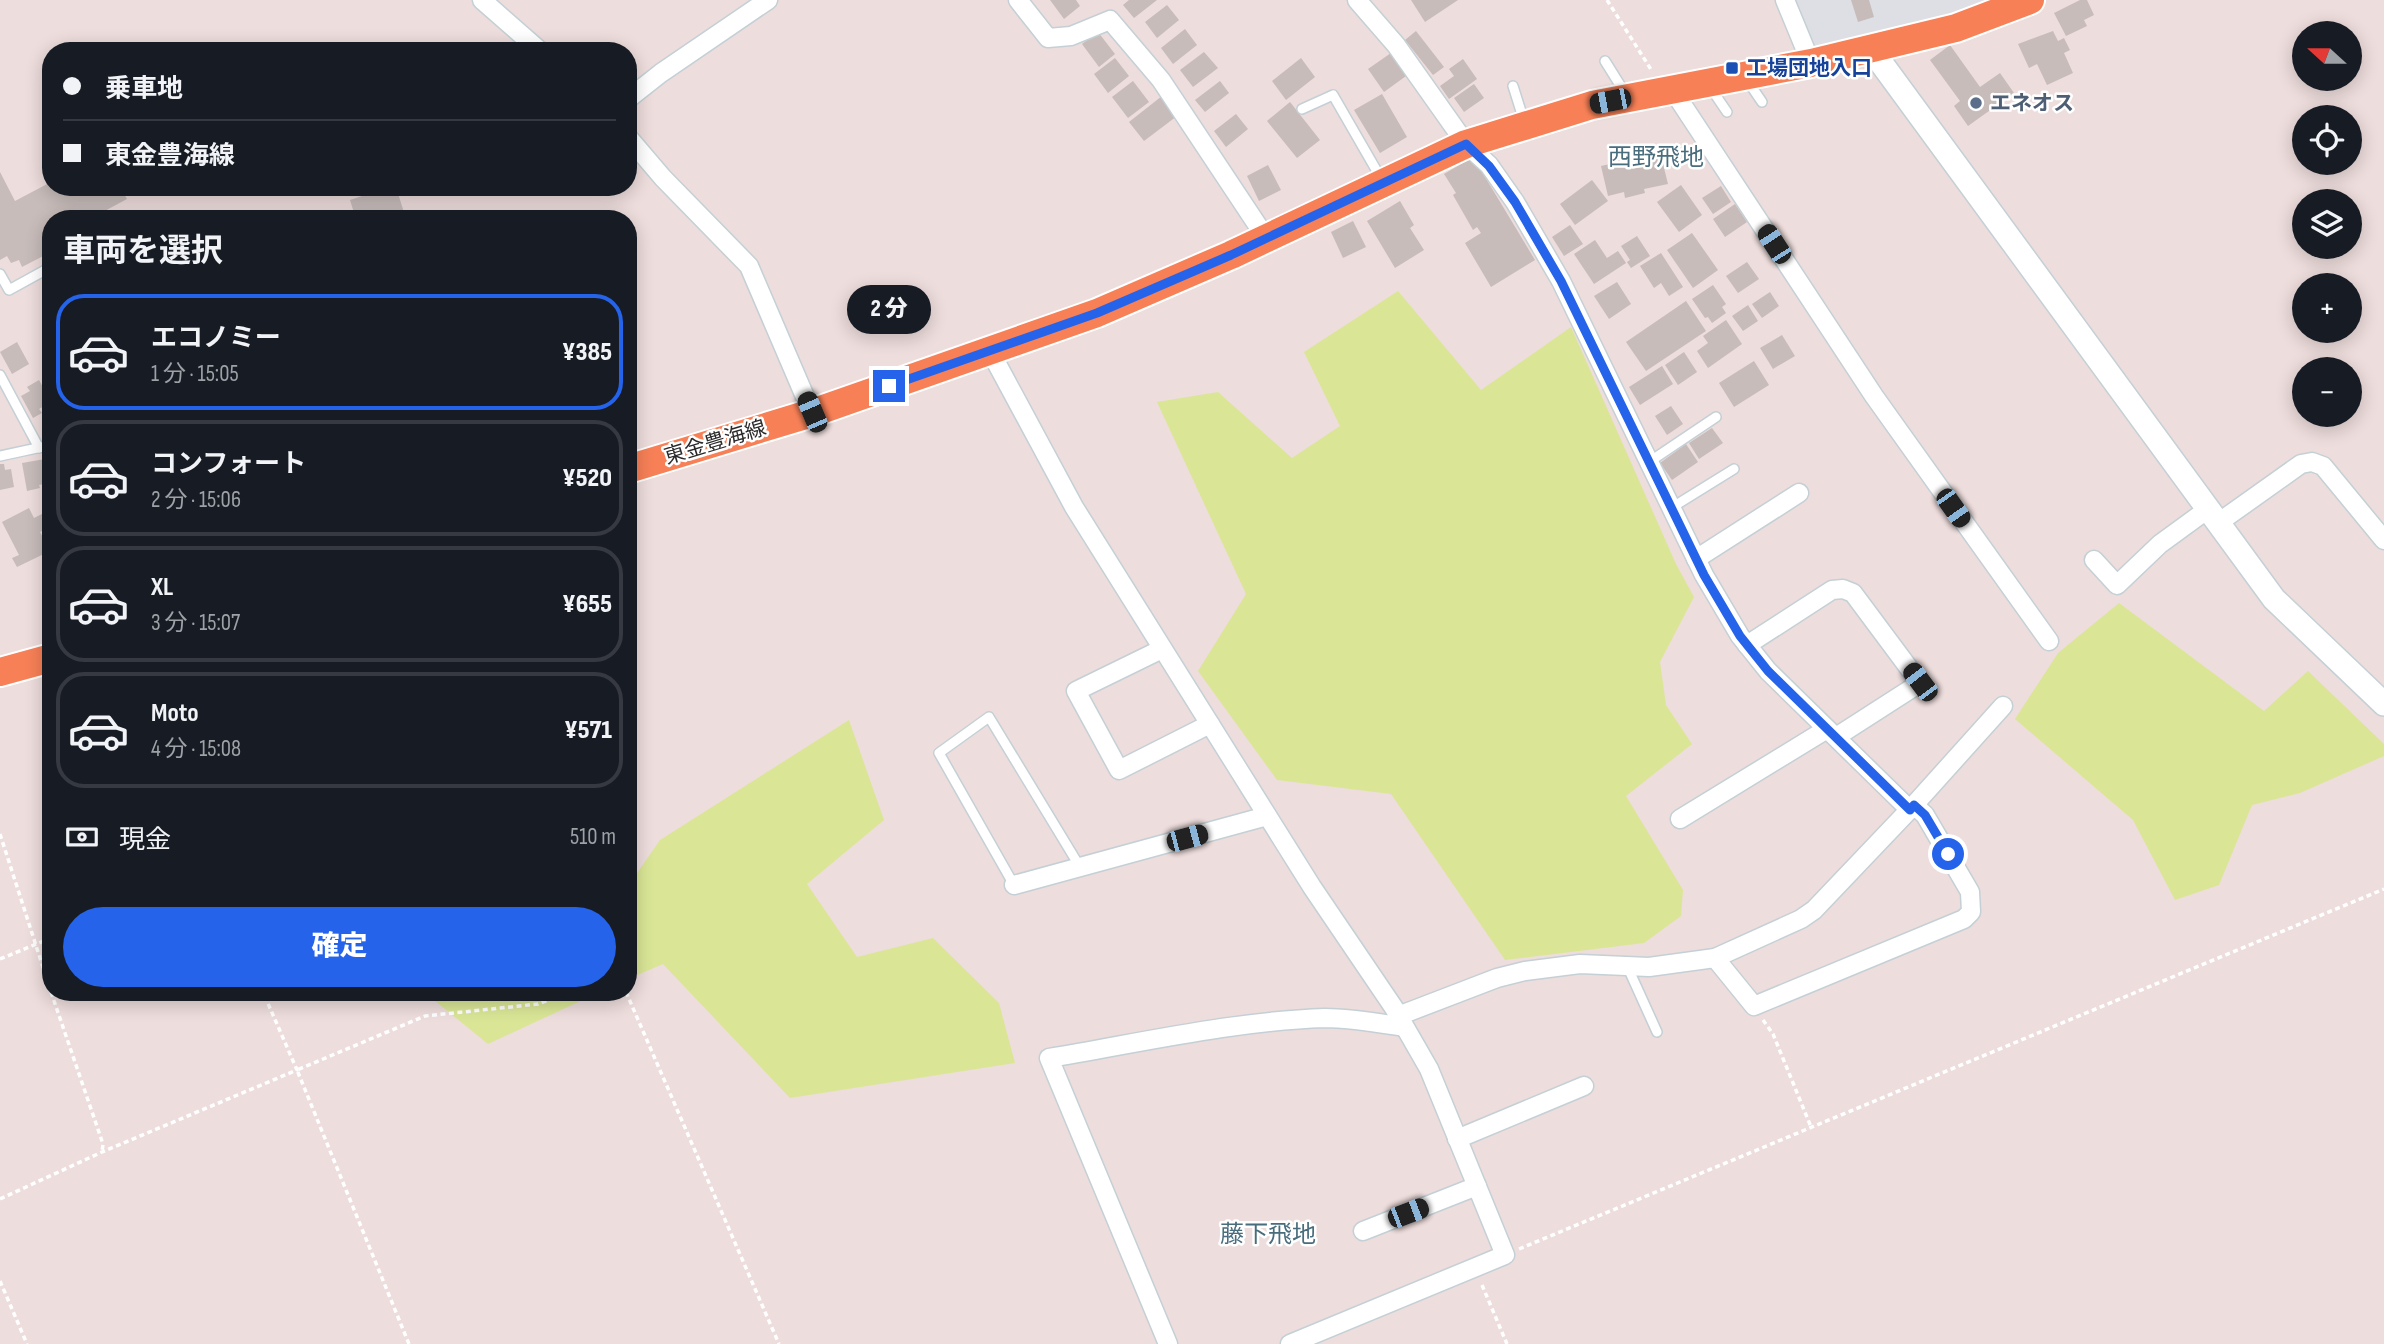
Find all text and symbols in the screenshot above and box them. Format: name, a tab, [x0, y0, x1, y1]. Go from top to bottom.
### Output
north arrow	[2292, 21, 2362, 91]
map controls	[2292, 21, 2362, 427]
place label: 工場団地入口	[1746, 56, 1872, 81]
marker: 工場団地入口	[1724, 60, 1740, 76]
text: 乗車地	[105, 74, 183, 105]
car	[1588, 87, 1633, 115]
place label: エネオス	[1990, 91, 2074, 116]
marker: エネオス	[1968, 95, 1984, 111]
button: locate	[2292, 105, 2362, 175]
text: 東金豊海線	[105, 141, 235, 172]
district label: 西野飛地	[1608, 143, 1704, 172]
button: layers	[2292, 189, 2362, 259]
car	[1754, 221, 1795, 267]
text: 車両を選択	[63, 232, 223, 271]
button: +	[2292, 273, 2362, 343]
callout: 2 分	[847, 284, 931, 334]
text: 2 分	[871, 295, 907, 323]
icon: car	[67, 321, 130, 384]
text: エコノミー	[151, 323, 281, 354]
text: ¥385	[562, 337, 612, 368]
button: −	[2292, 357, 2362, 427]
text: 1 分 · 15:05	[151, 360, 239, 388]
route end	[873, 370, 905, 402]
car	[795, 389, 830, 435]
street label: 東金豊海線	[661, 415, 769, 470]
icon: car	[67, 447, 130, 510]
text: コンフォート	[151, 449, 306, 480]
text: ¥520	[562, 463, 612, 494]
car	[1933, 485, 1974, 531]
text: 2 分 · 15:06	[151, 486, 241, 514]
text: XL	[151, 572, 173, 603]
icon: car	[67, 573, 130, 636]
text: ¥655	[562, 589, 612, 620]
text: 3 分 · 15:07	[151, 609, 240, 637]
car	[1899, 659, 1942, 705]
text: Moto	[151, 698, 199, 729]
icon: car	[67, 699, 130, 762]
text: ¥571	[564, 715, 612, 746]
text: 4 分 · 15:08	[151, 735, 241, 763]
icon: cash	[63, 818, 101, 856]
car	[1164, 822, 1211, 854]
text: 510 m	[570, 823, 616, 851]
text: 現金	[119, 825, 171, 856]
route start	[1932, 838, 1964, 870]
button: 確定	[63, 907, 616, 987]
car	[1385, 1196, 1432, 1230]
district label: 藤下飛地	[1220, 1220, 1316, 1249]

